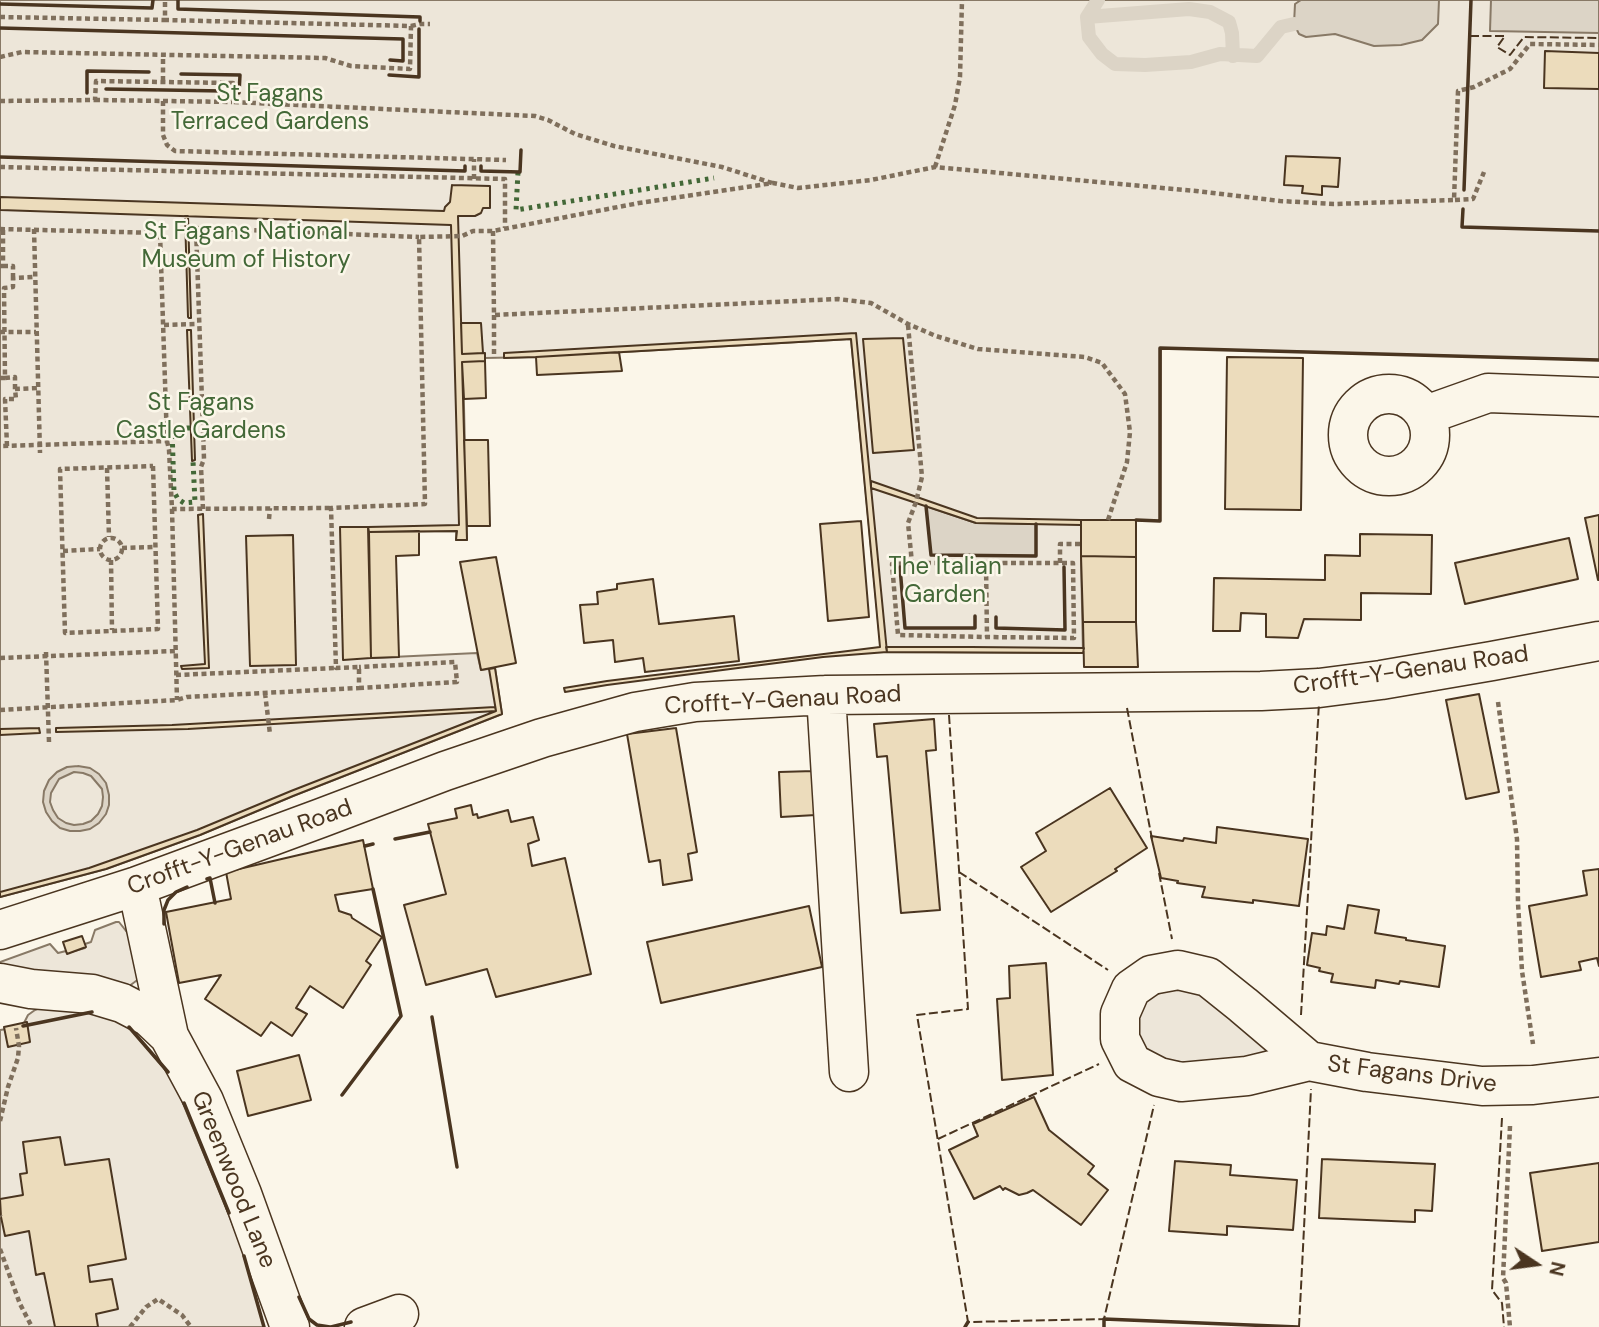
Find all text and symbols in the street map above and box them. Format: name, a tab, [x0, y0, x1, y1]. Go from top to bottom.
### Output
park label: St Fagans Terraced Gardens	[171, 81, 369, 137]
park label: St Fagans National Museum of History	[141, 219, 351, 275]
park label: St Fagans Castle Gardens	[116, 390, 286, 446]
park label: The Italian Garden	[888, 554, 1002, 610]
street label: Crofft-Y-Genau Road	[1291, 640, 1531, 702]
street label: Crofft-Y-Genau Road	[664, 680, 902, 722]
street label: Crofft-Y-Genau Road	[124, 794, 356, 902]
street label: St Fagans Drive	[1326, 1050, 1498, 1100]
street label: Greenwood Lane	[184, 1087, 282, 1273]
north arrow	[1501, 1229, 1571, 1299]
text: N	[1543, 1259, 1571, 1278]

